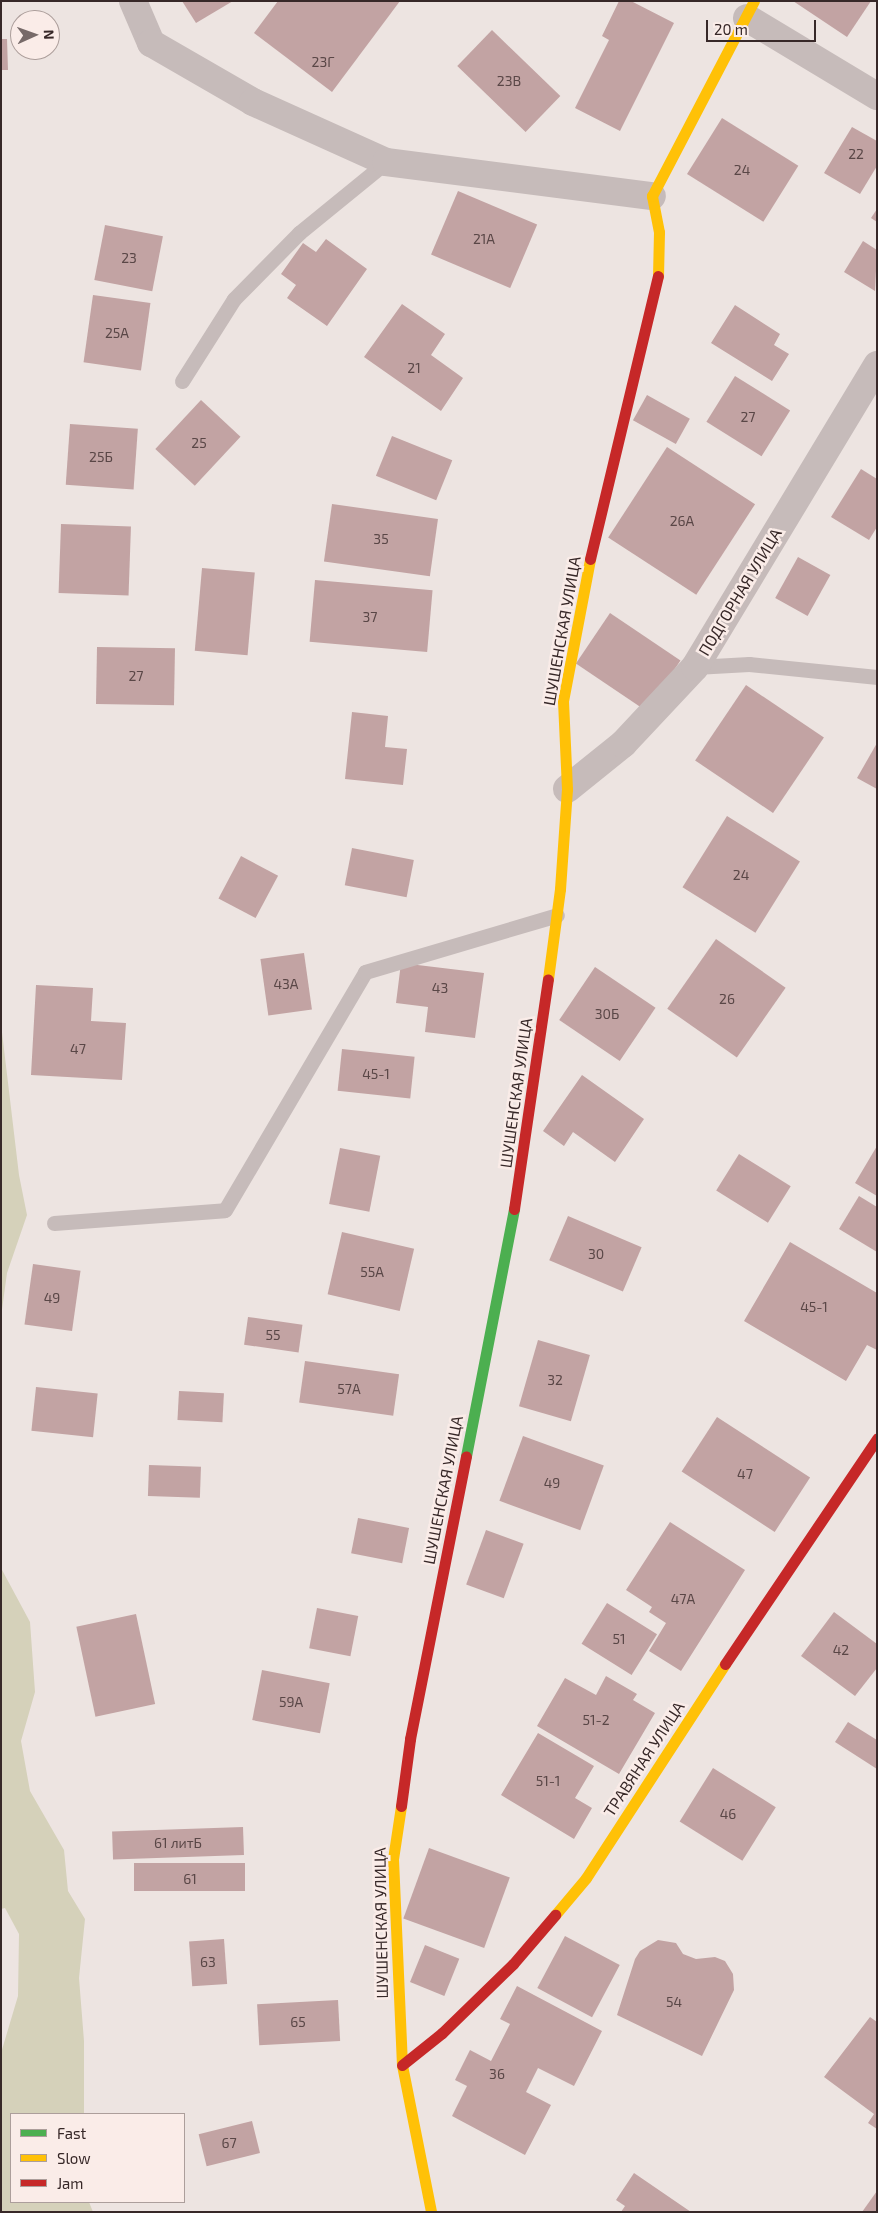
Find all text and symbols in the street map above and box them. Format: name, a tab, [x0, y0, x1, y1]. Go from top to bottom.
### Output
north arrow	[10, 10, 60, 60]
scale bar	[708, 10, 818, 42]
text: 20 m	[714, 20, 748, 38]
text: N	[41, 29, 58, 40]
house number: 23Г	[312, 54, 334, 70]
house number: 23В	[497, 73, 521, 89]
house number: 22	[848, 146, 864, 162]
house number: 24	[734, 162, 750, 178]
house number: 21А	[473, 231, 495, 247]
house number: 23	[121, 250, 137, 266]
house number: 25А	[105, 325, 129, 341]
house number: 21	[407, 360, 421, 376]
house number: 27	[740, 409, 756, 425]
house number: 25	[191, 435, 207, 451]
house number: 25Б	[89, 449, 113, 465]
house number: 26А	[670, 513, 694, 529]
street label: ПОДГОРНАЯ УЛИЦА	[694, 525, 786, 659]
house number: 35	[373, 531, 389, 547]
street label: ШУШЕНСКАЯ УЛИЦА	[539, 555, 585, 707]
house number: 37	[363, 609, 377, 625]
house number: 27	[128, 668, 144, 684]
house number: 24	[733, 867, 749, 883]
house number: 43А	[273, 976, 299, 992]
house number: 43	[432, 980, 448, 996]
house number: 26	[719, 991, 735, 1007]
house number: 30Б	[595, 1006, 619, 1022]
street label: ШУШЕНСКАЯ УЛИЦА	[496, 1017, 536, 1169]
house number: 47	[70, 1041, 86, 1057]
house number: 45-1	[362, 1066, 390, 1082]
house number: 30	[588, 1246, 604, 1262]
house number: 55А	[360, 1264, 384, 1280]
house number: 49	[44, 1290, 60, 1306]
house number: 45-1	[800, 1299, 828, 1315]
house number: 55	[265, 1327, 281, 1343]
house number: 32	[547, 1372, 563, 1388]
house number: 57А	[337, 1381, 361, 1397]
street label: ШУШЕНСКАЯ УЛИЦА	[419, 1414, 467, 1566]
house number: 47	[737, 1466, 753, 1482]
house number: 49	[544, 1475, 560, 1491]
house number: 47А	[671, 1591, 695, 1607]
house number: 51	[612, 1631, 626, 1647]
house number: 42	[833, 1642, 849, 1658]
house number: 59А	[279, 1694, 303, 1710]
street label: ТРАВЯНАЯ УЛИЦА	[600, 1698, 688, 1820]
house number: 51-2	[582, 1712, 610, 1728]
house number: 51-1	[536, 1773, 560, 1789]
house number: 46	[720, 1806, 736, 1822]
house number: 61 литБ	[154, 1835, 202, 1851]
street label: ШУШЕНСКАЯ УЛИЦА	[370, 1847, 392, 1999]
house number: 61	[183, 1871, 197, 1887]
house number: 63	[200, 1954, 216, 1970]
house number: 54	[666, 1994, 682, 2010]
house number: 65	[290, 2014, 306, 2030]
house number: 36	[489, 2066, 505, 2082]
legend	[10, 2113, 185, 2203]
text: Fast	[57, 2124, 86, 2142]
house number: 67	[221, 2135, 237, 2151]
text: Slow	[57, 2149, 91, 2167]
text: Jam	[57, 2174, 83, 2192]

